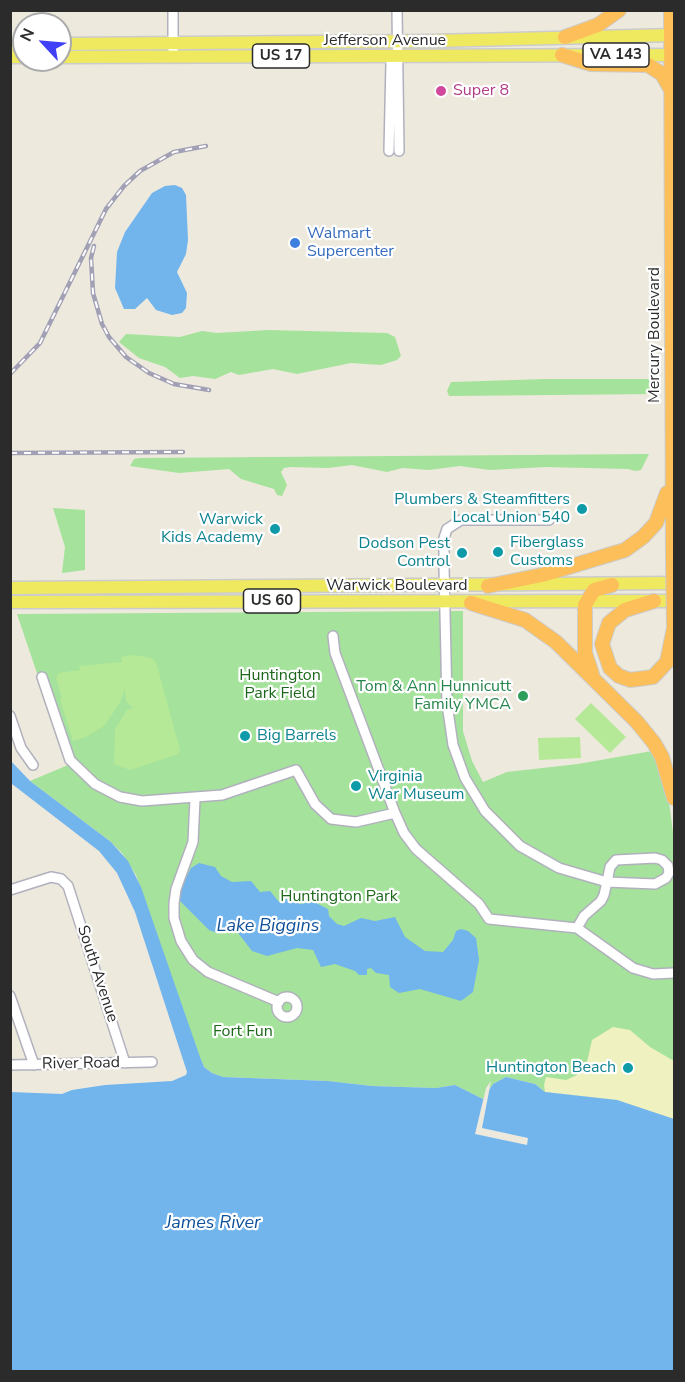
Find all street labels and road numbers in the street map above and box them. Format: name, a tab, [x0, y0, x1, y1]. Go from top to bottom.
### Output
street label: Jefferson Avenue	[324, 31, 446, 51]
road number: VA 143	[583, 43, 649, 67]
road number: US 17	[252, 44, 310, 68]
street label: Mercury Boulevard	[645, 267, 665, 403]
street label: Warwick Boulevard	[326, 576, 468, 596]
road number: US 60	[244, 589, 300, 613]
street label: South Avenue	[72, 923, 122, 1025]
street label: River Road	[42, 1054, 120, 1074]

